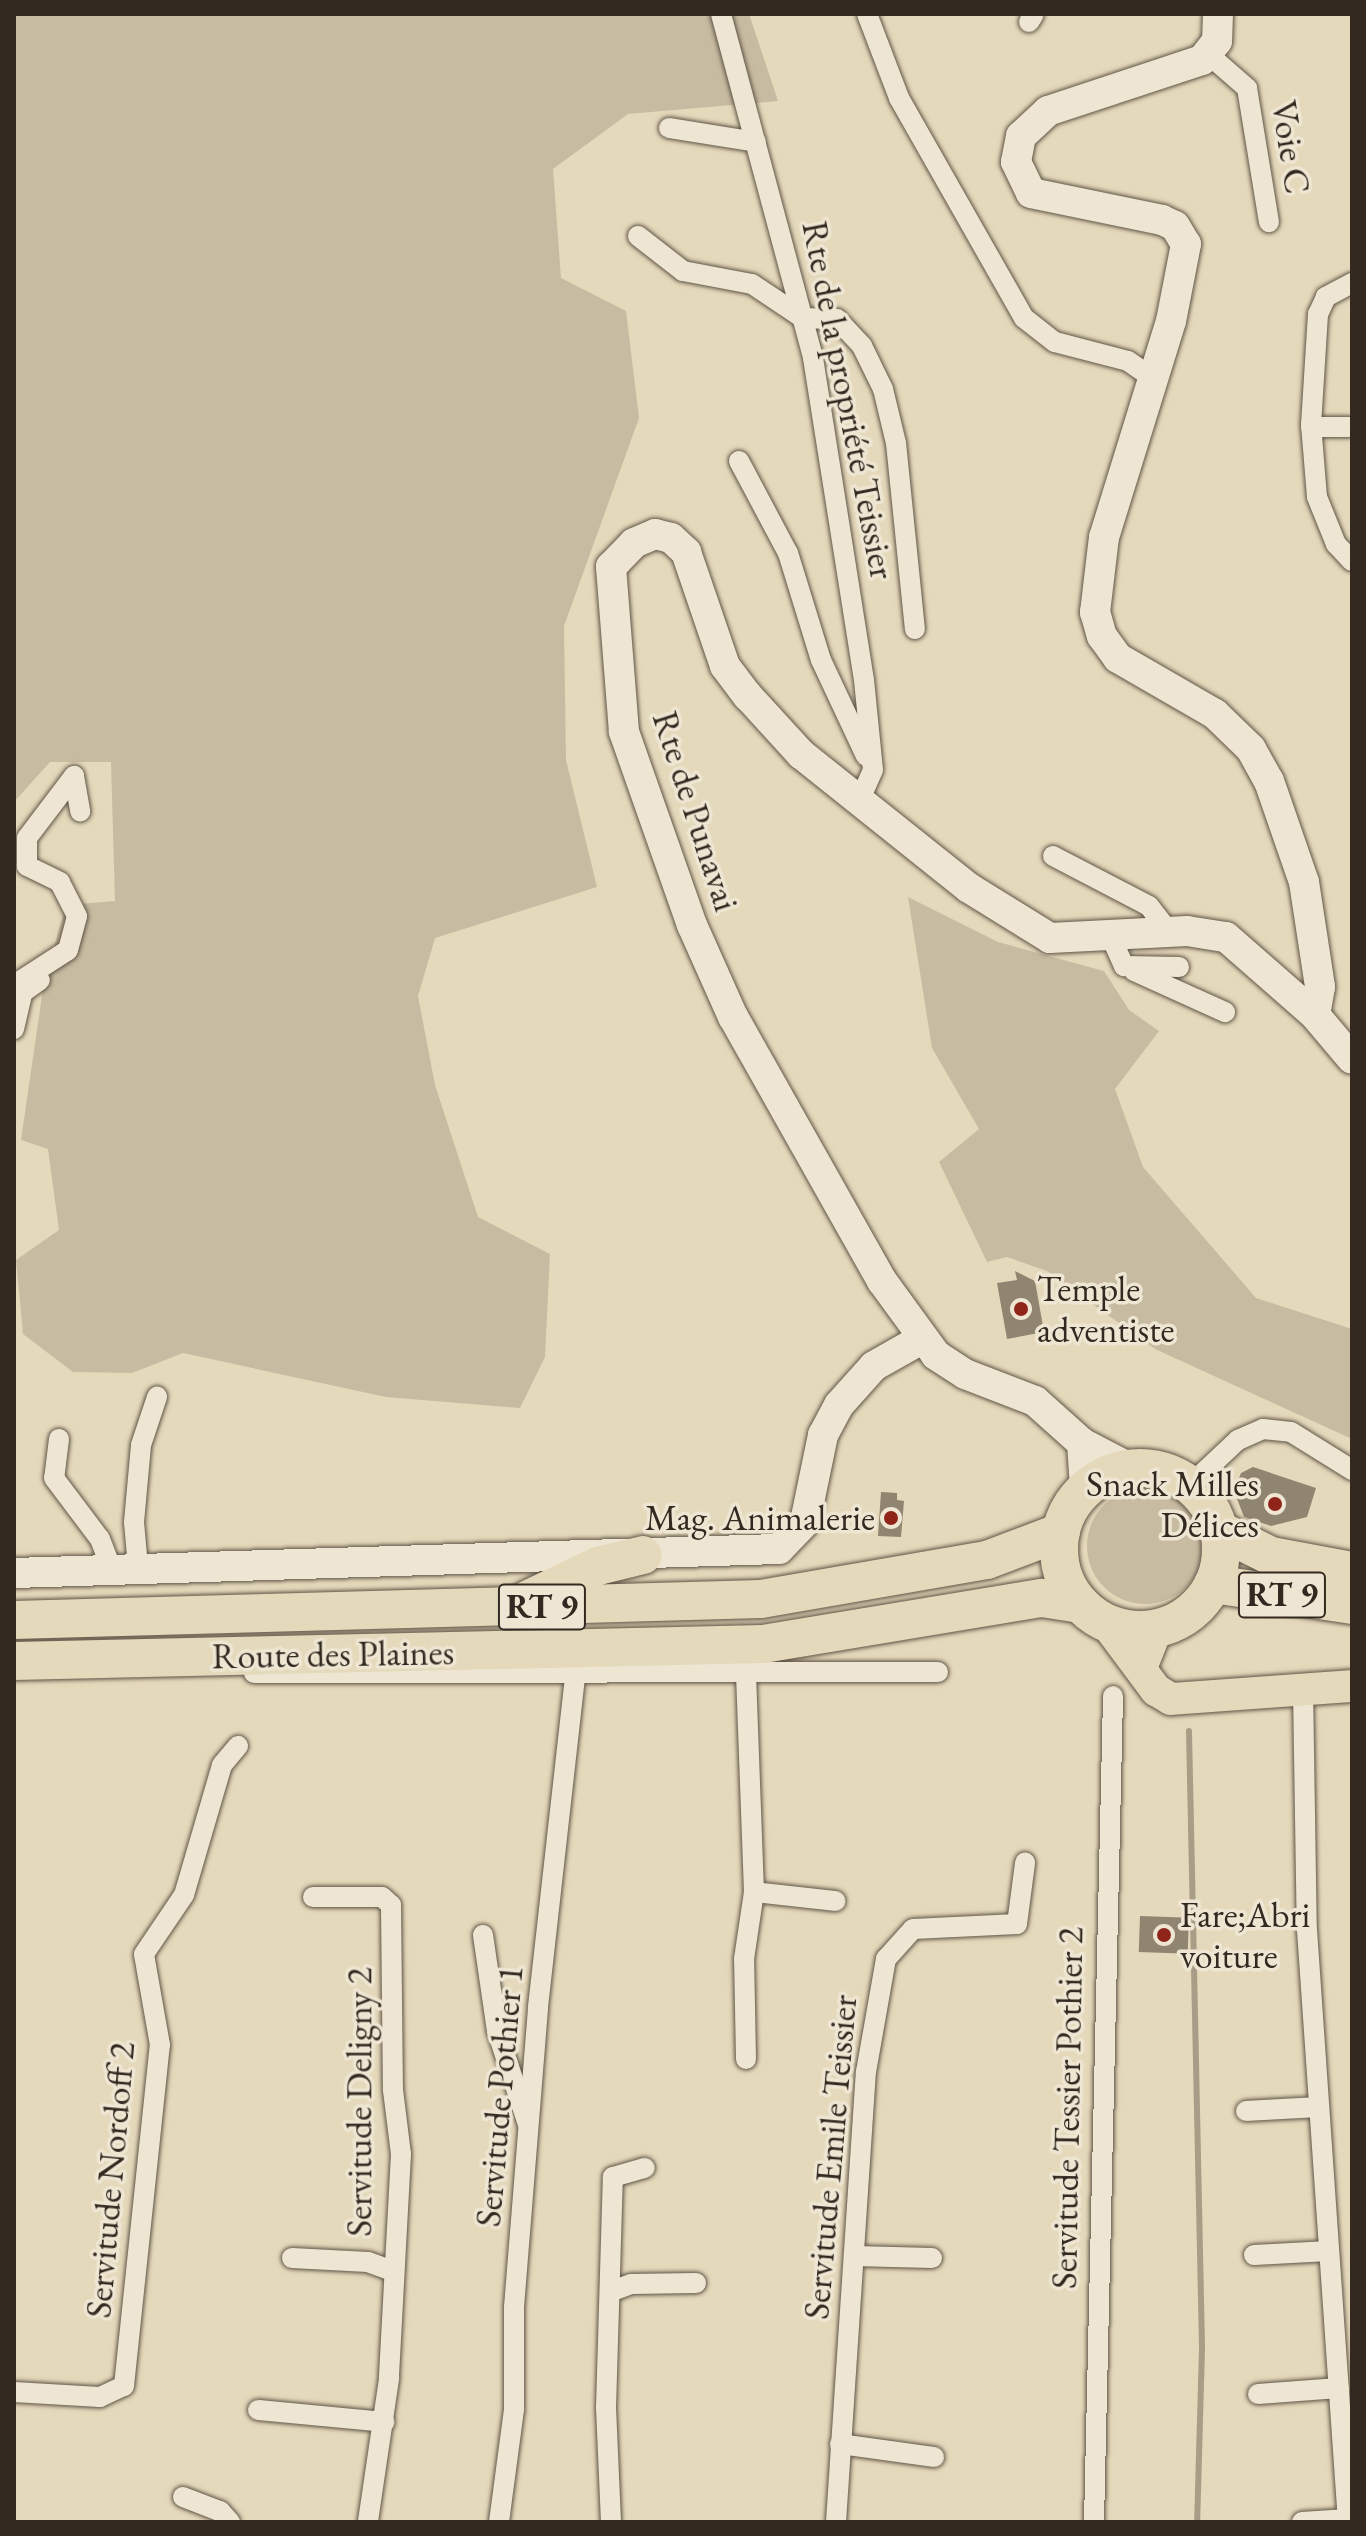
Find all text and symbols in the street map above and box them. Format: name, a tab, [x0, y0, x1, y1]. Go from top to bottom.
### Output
street label: Voie C	[1262, 97, 1320, 197]
street label: Rte de la propriété Teissier	[793, 217, 905, 583]
street label: Rte de Punavai	[643, 706, 749, 916]
place label: Temple adventiste	[1037, 1266, 1175, 1351]
marker: Temple adventiste	[1012, 1300, 1030, 1318]
place label: Snack Milles Délices	[1086, 1461, 1259, 1546]
marker: Snack Milles Délices	[1266, 1495, 1284, 1513]
place label: Mag. Animalerie	[645, 1496, 875, 1540]
marker: Mag. Animalerie	[882, 1509, 900, 1527]
road number: RT 9	[1236, 1565, 1328, 1625]
road number: RT 9	[496, 1577, 588, 1637]
street label: Route des Plaines	[211, 1630, 455, 1678]
place label: Fare;Abri voiture	[1180, 1892, 1310, 1977]
marker: Fare;Abri voiture	[1155, 1926, 1173, 1944]
street label: Servitude Tessier Pothier 2	[1042, 1927, 1092, 2289]
street label: Servitude Pothier 1	[466, 1964, 532, 2228]
street label: Servitude Deligny 2	[337, 1967, 381, 2237]
street label: Servitude Emile Teissier	[794, 1993, 866, 2321]
street label: Servitude Nordoff 2	[76, 2040, 144, 2320]

